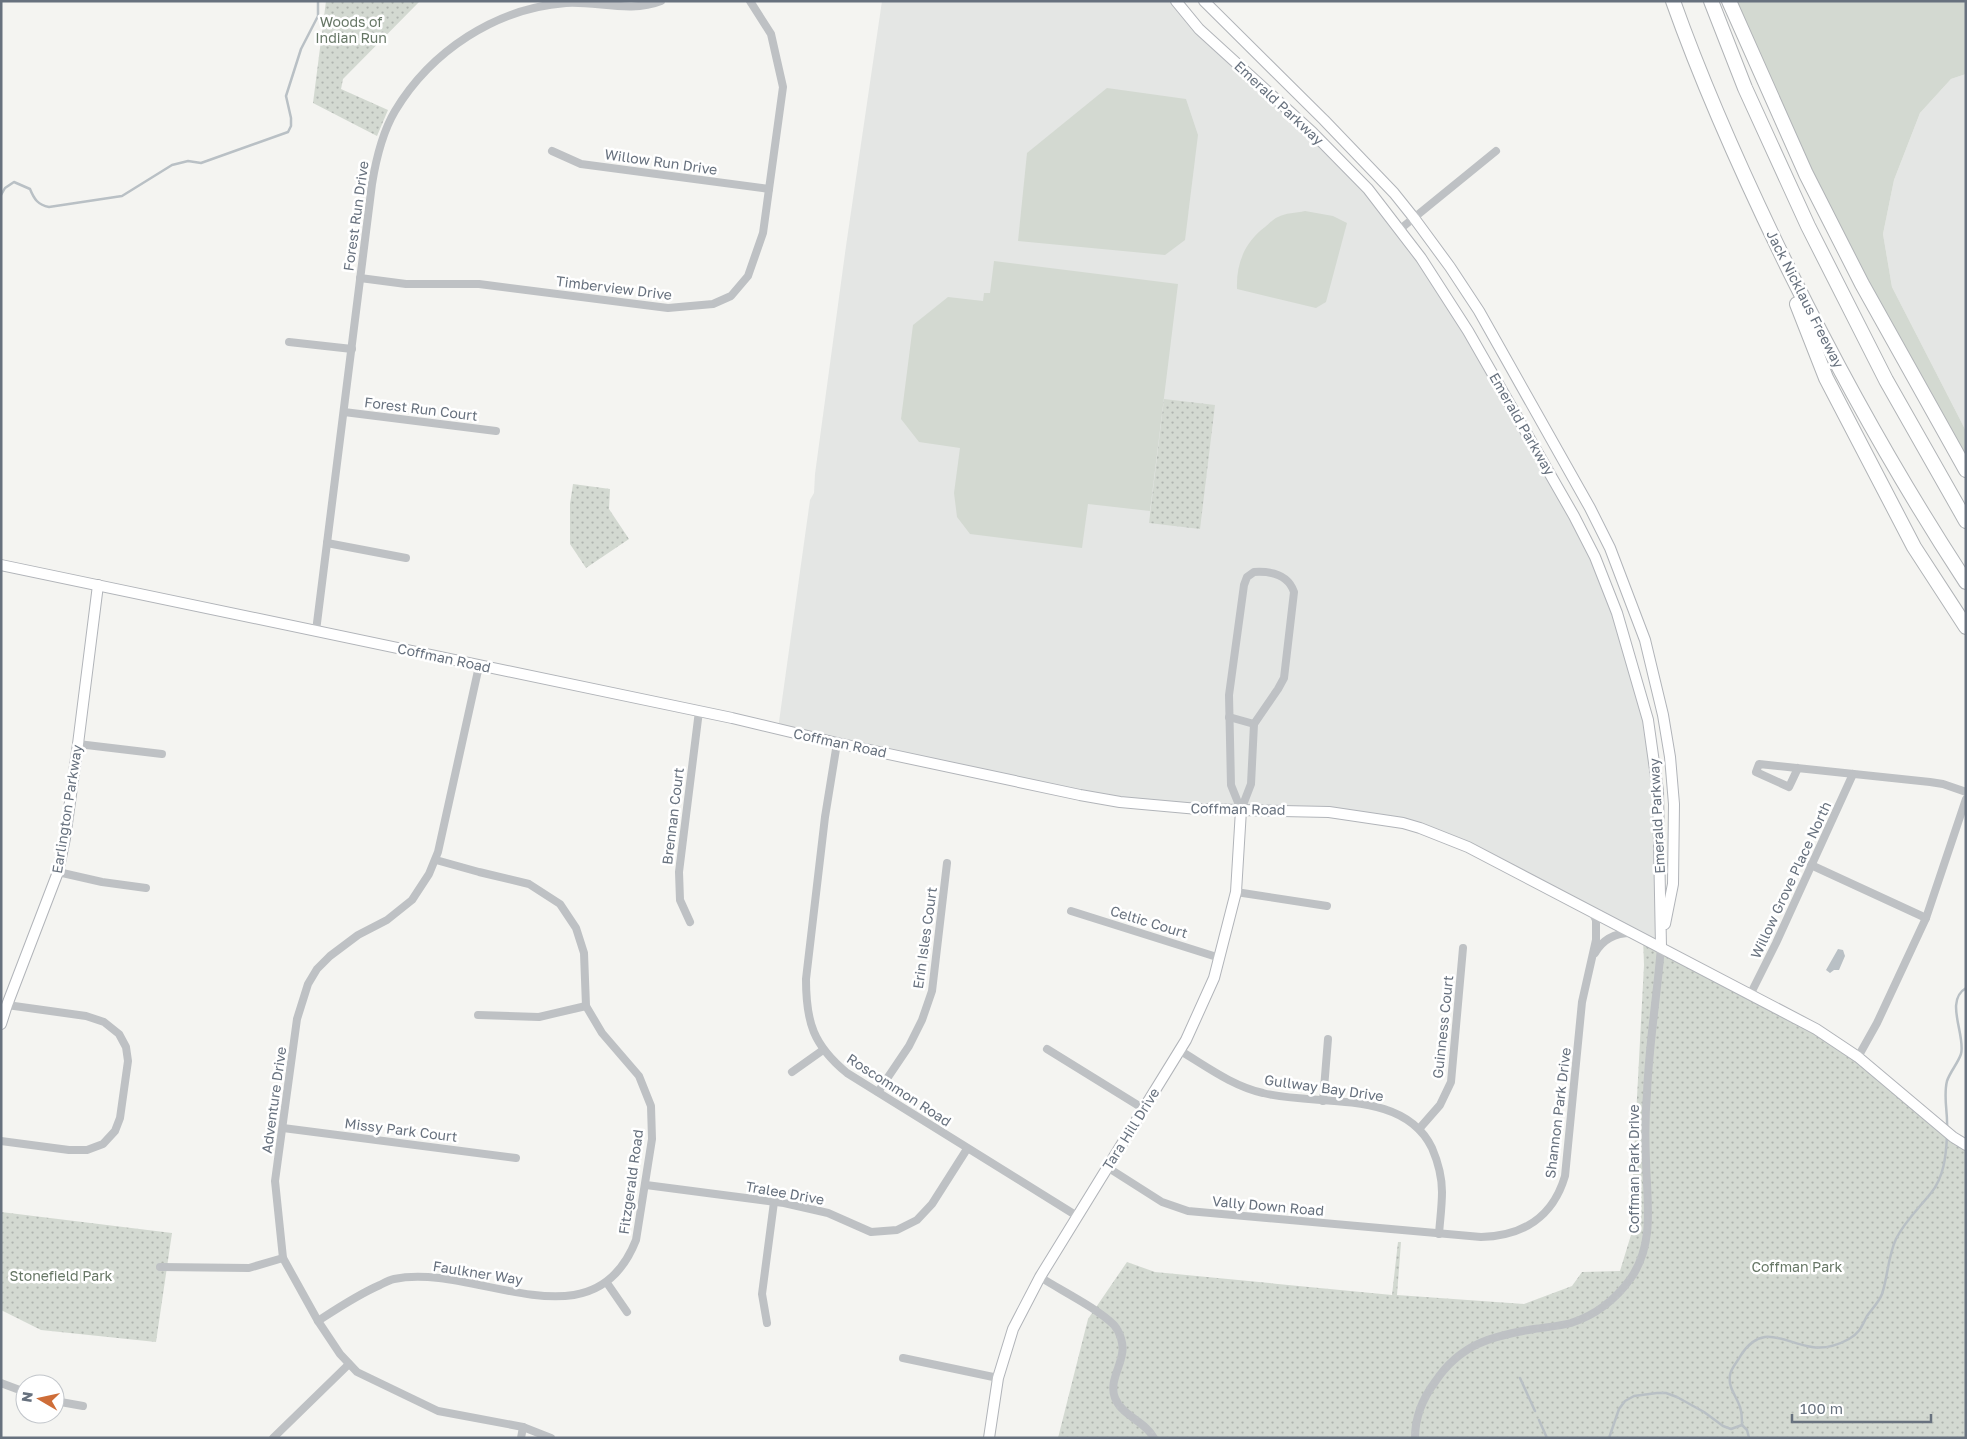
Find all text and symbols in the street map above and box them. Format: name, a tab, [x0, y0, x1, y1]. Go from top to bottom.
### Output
park label: Woods of Indian Run	[315, 13, 387, 46]
street label: Emerald Parkway	[1231, 57, 1328, 148]
street label: Willow Run Drive	[604, 145, 719, 178]
street label: Forest Run Drive	[339, 160, 372, 272]
street label: Jack Nicklaus Freeway	[1763, 227, 1848, 371]
street label: Timberview Drive	[555, 272, 673, 303]
street label: Emerald Parkway	[1486, 369, 1559, 478]
street label: Forest Run Court	[363, 393, 479, 424]
street label: Coffman Road	[396, 639, 492, 676]
street label: Coffman Road	[792, 724, 888, 761]
street label: Earlington Parkway	[48, 743, 85, 875]
street label: Emerald Parkway	[1645, 758, 1668, 874]
street label: Brennan Court	[658, 766, 687, 866]
street label: Coffman Road	[1190, 799, 1286, 818]
street label: Willow Grove Place North	[1747, 799, 1834, 961]
street label: Erin Isles Court	[909, 886, 940, 990]
street label: Celtic Court	[1108, 902, 1190, 941]
street label: Guinness Court	[1429, 975, 1456, 1079]
street label: Adventure Drive	[258, 1045, 289, 1154]
street label: Shannon Park Drive	[1541, 1047, 1574, 1179]
street label: Roscommon Road	[844, 1050, 955, 1130]
street label: Gullway Bay Drive	[1263, 1071, 1385, 1104]
street label: Tara Hill Drive	[1099, 1085, 1163, 1173]
street label: Coffman Park Drive	[1625, 1104, 1642, 1234]
street label: Missy Park Court	[344, 1114, 458, 1145]
street label: Fitzgerald Road	[615, 1128, 646, 1236]
street label: Tralee Drive	[745, 1177, 826, 1208]
street label: Vally Down Road	[1211, 1192, 1325, 1219]
street label: Faulkner Way	[432, 1257, 524, 1288]
park label: Coffman Park	[1752, 1258, 1843, 1275]
park label: Stonefield Park	[9, 1267, 113, 1284]
north arrow	[15, 1374, 65, 1424]
text: N	[17, 1390, 36, 1403]
scale bar	[1792, 1392, 1931, 1424]
text: 100 m	[1800, 1399, 1843, 1417]

